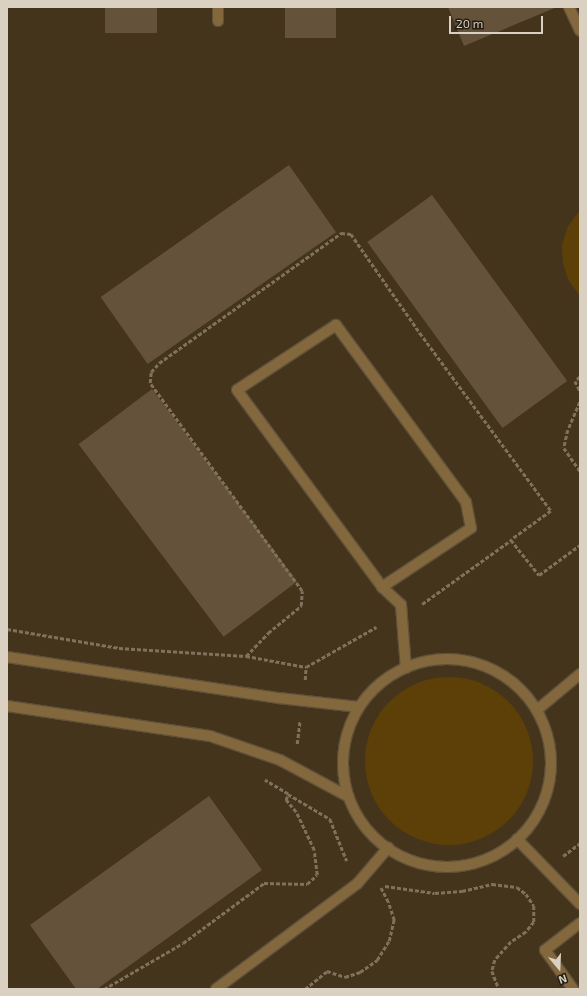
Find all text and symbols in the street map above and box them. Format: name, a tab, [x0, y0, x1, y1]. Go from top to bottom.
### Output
scale bar	[451, 8, 545, 34]
text: 20 m	[456, 16, 483, 30]
north arrow	[539, 948, 579, 988]
text: N	[557, 972, 569, 987]

